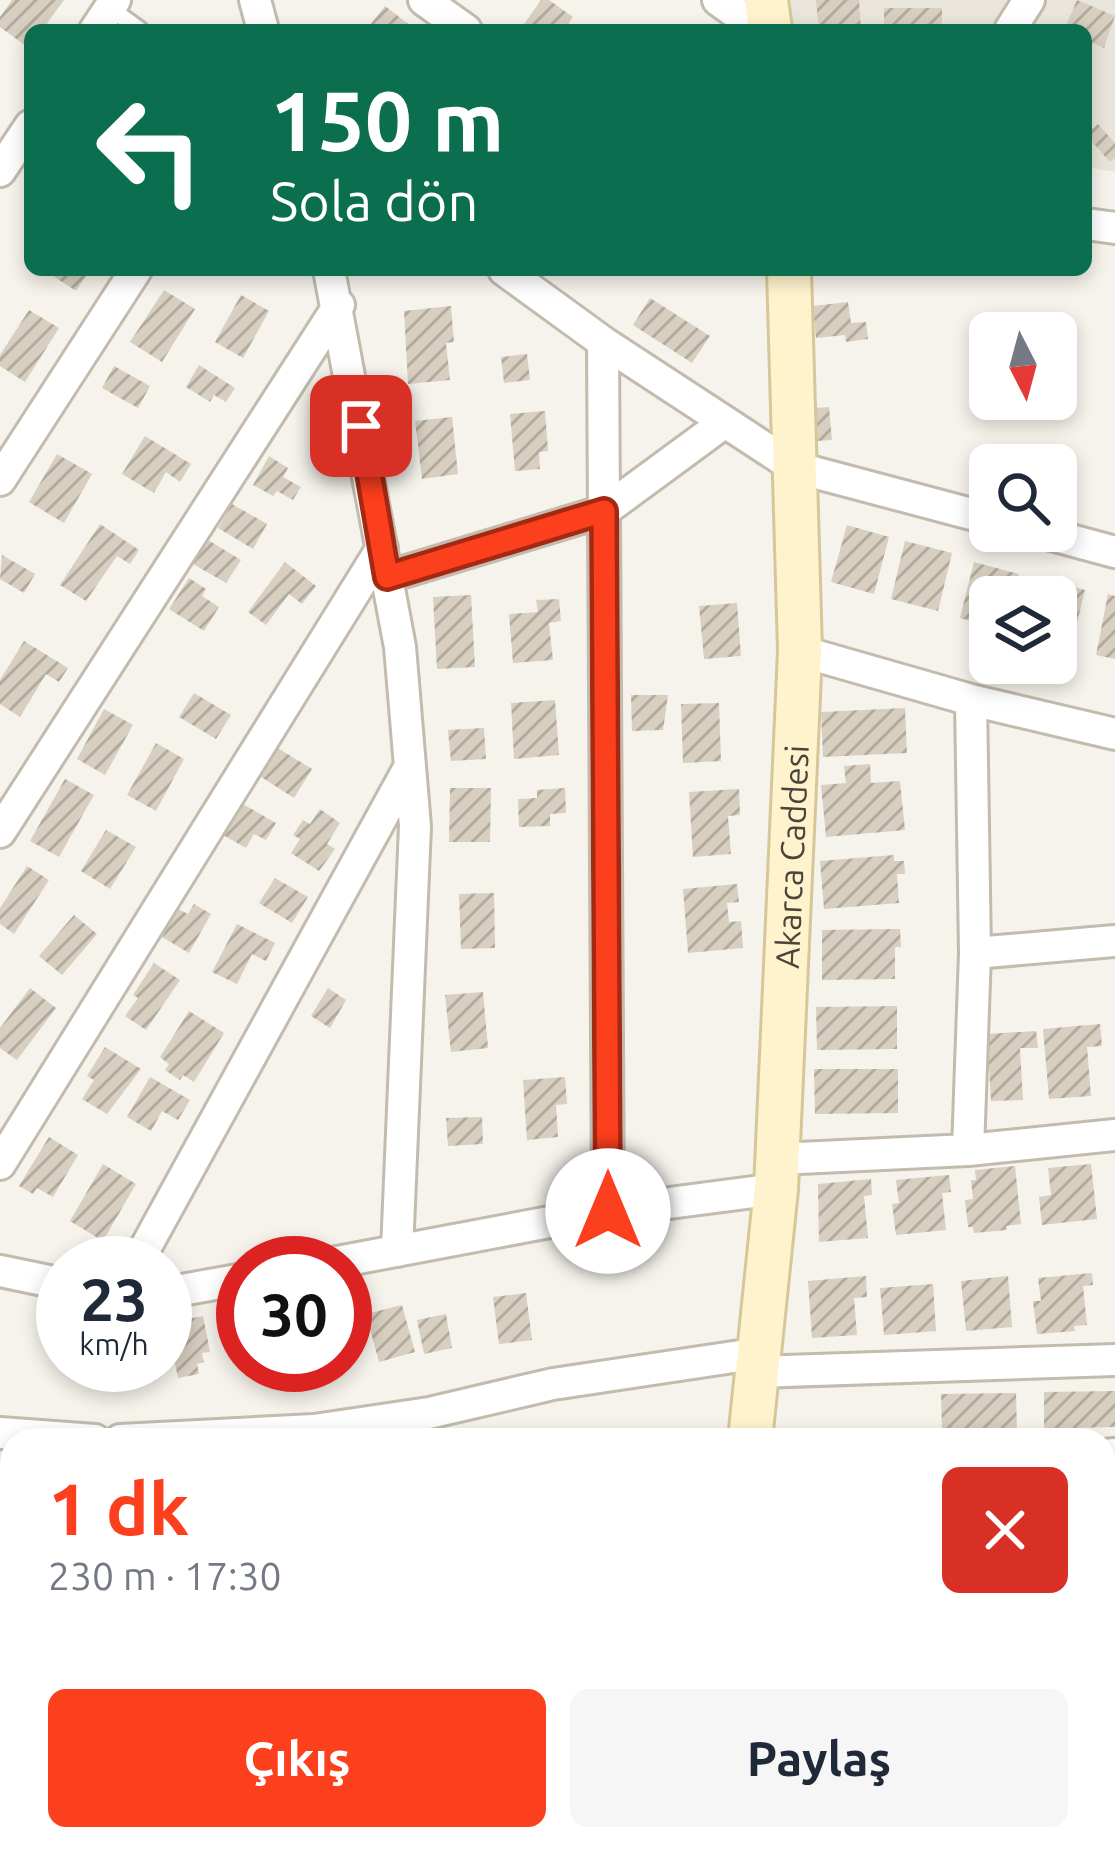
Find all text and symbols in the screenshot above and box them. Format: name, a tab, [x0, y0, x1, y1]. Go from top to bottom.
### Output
icon: left	[72, 72, 228, 228]
text: 150 m	[270, 73, 504, 167]
text: Sola dön	[270, 171, 478, 231]
north arrow	[969, 312, 1077, 420]
map controls	[969, 312, 1077, 684]
pin	[310, 375, 412, 477]
icon: arrive	[328, 393, 394, 459]
button: search	[969, 444, 1077, 552]
button: layers	[969, 576, 1077, 684]
street label: Akarca Caddesi	[767, 744, 814, 969]
position arrow	[545, 1148, 671, 1274]
speed limit sign: 30	[216, 1236, 372, 1392]
text: 23	[80, 1265, 148, 1332]
text: km/h	[79, 1327, 149, 1361]
button: close	[942, 1467, 1068, 1593]
text: 1 dk	[48, 1468, 189, 1549]
text: 230 m · 17:30	[48, 1554, 282, 1597]
button: Çıkış	[48, 1689, 546, 1827]
button: Paylaş	[570, 1689, 1068, 1827]

